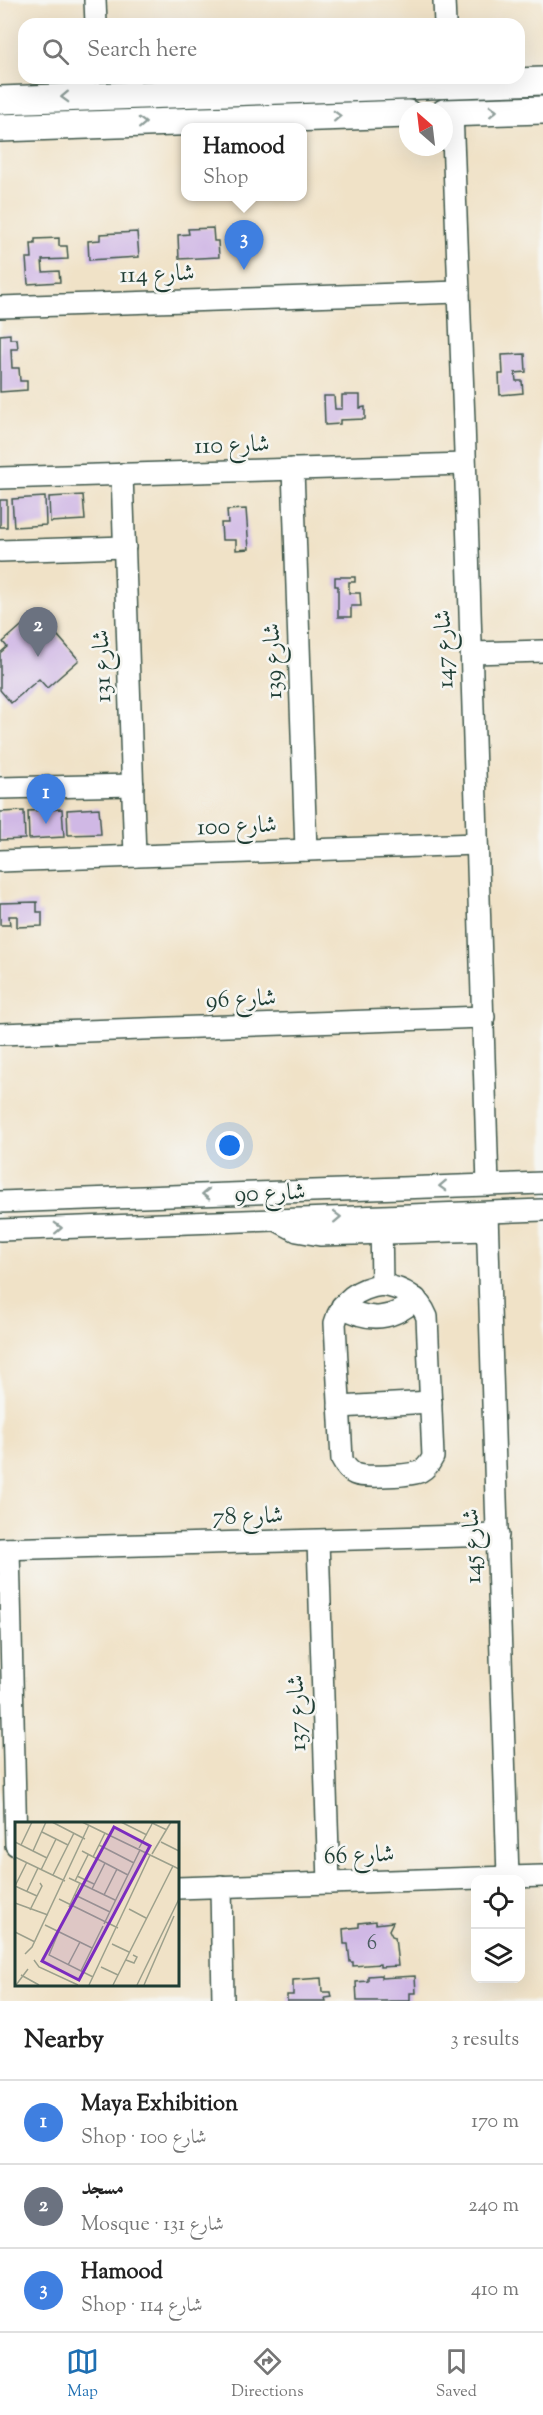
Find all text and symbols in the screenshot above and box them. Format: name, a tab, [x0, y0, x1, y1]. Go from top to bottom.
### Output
search box	[18, 18, 525, 84]
icon: search	[39, 35, 72, 68]
text: Search here	[87, 35, 197, 67]
one-way arrow	[60, 91, 69, 104]
north arrow	[399, 102, 453, 156]
one-way arrow	[489, 105, 498, 117]
one-way arrow	[333, 110, 342, 123]
one-way arrow	[138, 117, 147, 130]
popup	[181, 123, 307, 201]
text: Hamood	[203, 132, 285, 164]
text: Shop	[203, 164, 248, 193]
pin: 3	[224, 220, 264, 270]
street label: شارع 114	[119, 257, 195, 294]
street label: شارع 110	[194, 428, 270, 465]
pin: 2	[18, 608, 57, 657]
street label: شارع 147	[427, 609, 464, 689]
street label: شارع 139	[256, 622, 293, 700]
street label: شارع 131	[85, 629, 122, 703]
pin: 1	[26, 774, 66, 824]
street label: شارع 100	[196, 809, 278, 846]
street label: شارع 96	[205, 982, 277, 1019]
your location	[215, 1131, 244, 1160]
street label: شارع 90	[234, 1176, 306, 1213]
one-way arrow	[438, 1180, 447, 1192]
one-way arrow	[201, 1188, 210, 1201]
one-way arrow	[333, 1211, 342, 1224]
one-way arrow	[54, 1222, 63, 1234]
street label: شارع 78	[212, 1499, 284, 1536]
street label: شارع 145	[455, 1508, 492, 1584]
street label: شارع 137	[280, 1674, 317, 1752]
inset map	[15, 1822, 178, 1986]
street label: شارع 66	[323, 1838, 395, 1875]
map controls	[471, 1875, 525, 1983]
button: locate	[471, 1875, 525, 1929]
house number: 6	[367, 1929, 377, 1959]
button: layers	[471, 1929, 525, 1983]
text: Nearby	[24, 2022, 104, 2059]
text: 3 results	[450, 2026, 519, 2055]
text: Maya Exhibition	[81, 2089, 238, 2121]
text: 1	[40, 2108, 47, 2137]
text: 170 m	[471, 2108, 519, 2137]
text: Shop · شارع 100	[81, 2124, 207, 2153]
text: مسجد	[81, 2173, 124, 2205]
text: 2	[39, 2192, 48, 2221]
text: 240 m	[468, 2192, 519, 2221]
text: Mosque · شارع 131	[81, 2211, 224, 2240]
text: Hamood	[81, 2257, 163, 2289]
text: 3	[39, 2276, 48, 2305]
text: 410 m	[471, 2276, 519, 2305]
text: Shop · شارع 114	[81, 2292, 203, 2321]
tab: Map	[66, 2345, 99, 2404]
tab: Directions	[231, 2345, 304, 2404]
tab: Saved	[436, 2345, 477, 2404]

